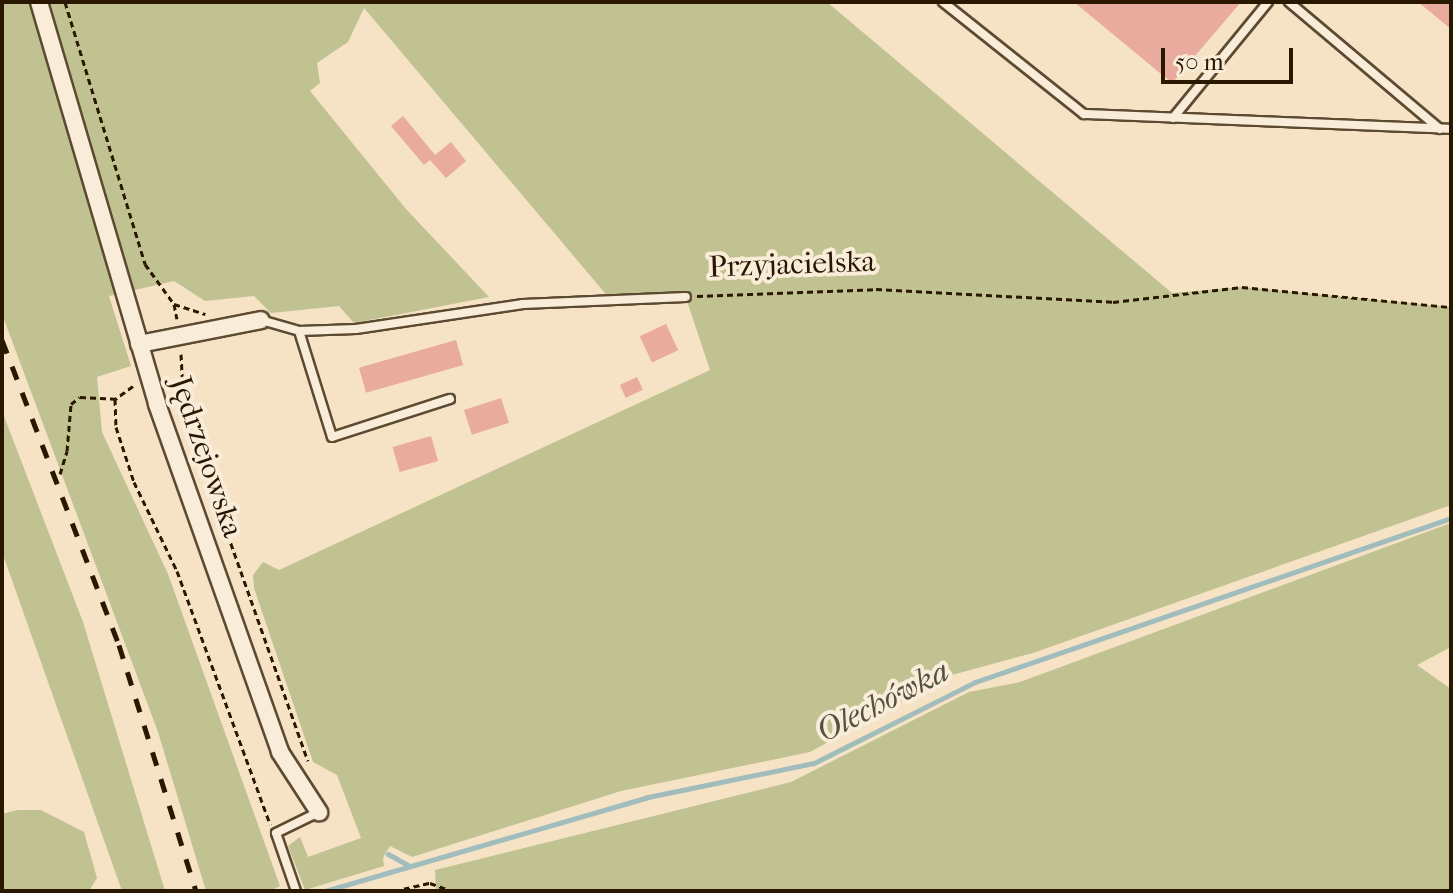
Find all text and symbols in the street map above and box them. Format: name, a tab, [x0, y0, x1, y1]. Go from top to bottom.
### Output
scale bar	[1165, 32, 1297, 82]
text: 50 m	[1175, 48, 1224, 76]
street label: Przyjacielska	[708, 244, 876, 286]
street label: Jędrzejowska	[162, 372, 250, 542]
water label: Olechówka	[810, 652, 956, 752]

